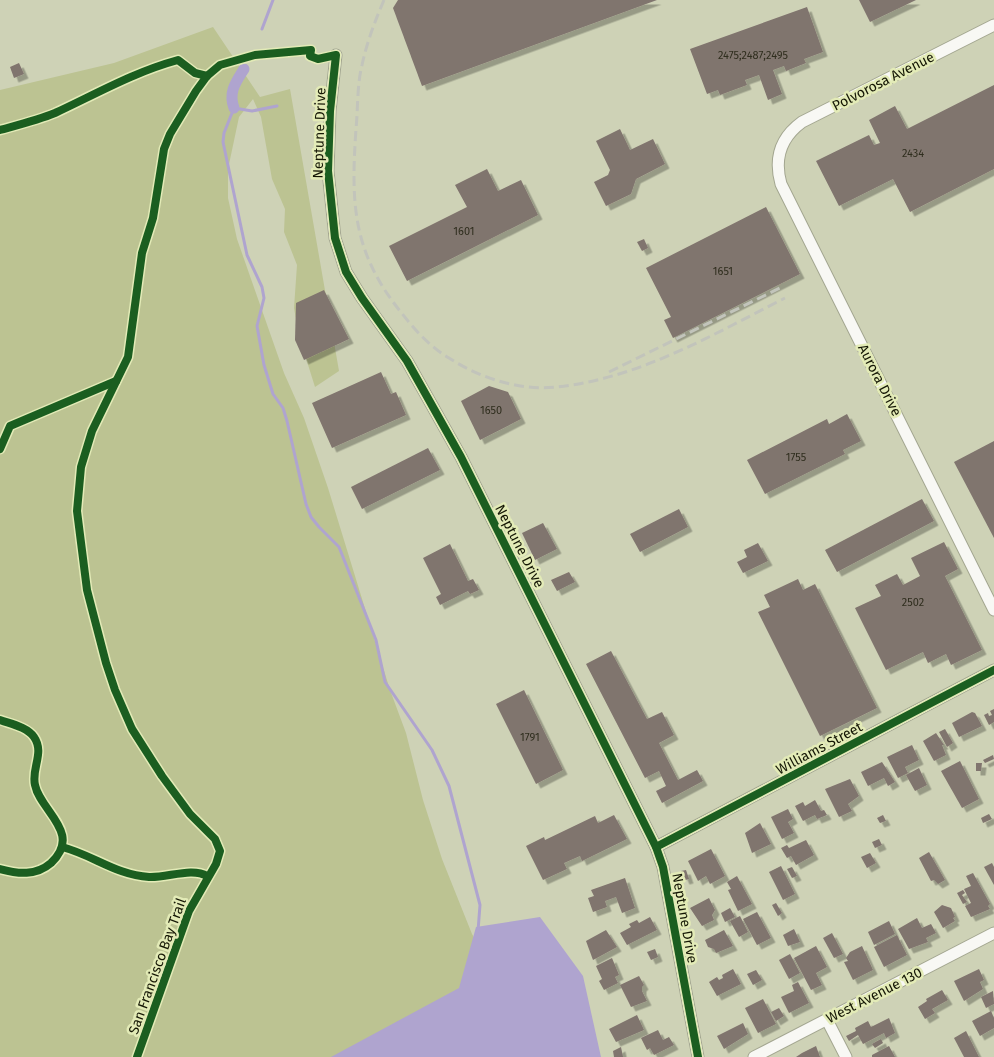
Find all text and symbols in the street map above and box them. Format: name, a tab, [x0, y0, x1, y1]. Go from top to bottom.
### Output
street label: Polvorosa Avenue	[829, 48, 937, 114]
house number: 2475;2487;2495	[718, 49, 789, 62]
street label: Neptune Drive	[309, 87, 330, 179]
house number: 2434	[902, 147, 924, 160]
house number: 1601	[453, 225, 475, 238]
house number: 1651	[713, 265, 733, 278]
street label: Aurora Drive	[854, 341, 905, 419]
house number: 1650	[480, 404, 502, 417]
house number: 1755	[786, 451, 807, 464]
street label: Neptune Drive	[491, 502, 548, 591]
house number: 2502	[902, 596, 924, 609]
street label: Williams Street	[773, 718, 866, 778]
house number: 1791	[520, 731, 540, 744]
street label: Neptune Drive	[668, 872, 701, 964]
street label: San Francisco Bay Trail	[125, 896, 190, 1037]
street label: West Avenue 130	[823, 964, 925, 1027]

